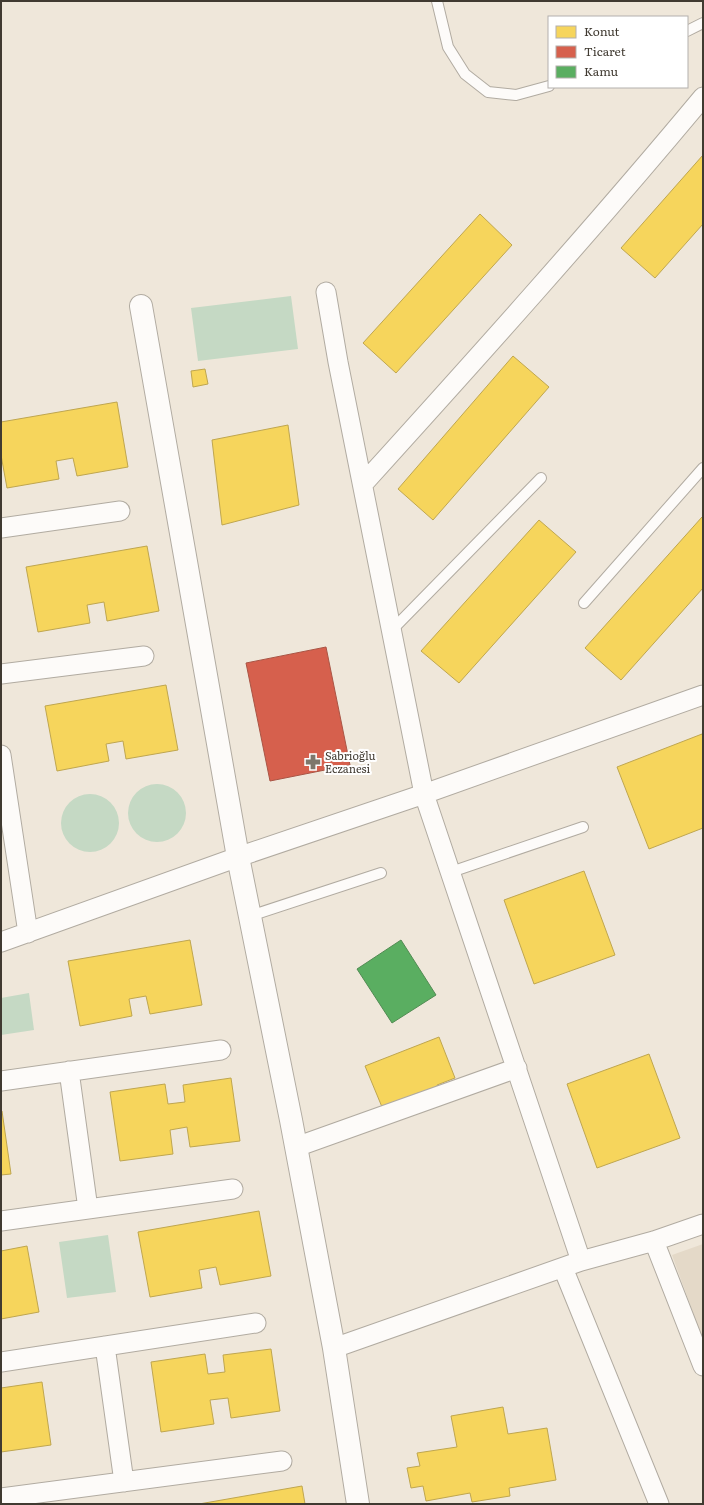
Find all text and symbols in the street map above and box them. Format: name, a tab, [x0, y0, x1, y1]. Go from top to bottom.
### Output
legend	[548, 16, 688, 88]
text: Konut	[584, 22, 620, 40]
text: Ticaret	[584, 42, 626, 60]
text: Kamu	[584, 62, 619, 80]
place label: Sabrioğlu Eczanesi	[325, 747, 375, 776]
pharmacy icon: Sabrioğlu Eczanesi	[304, 753, 322, 771]

